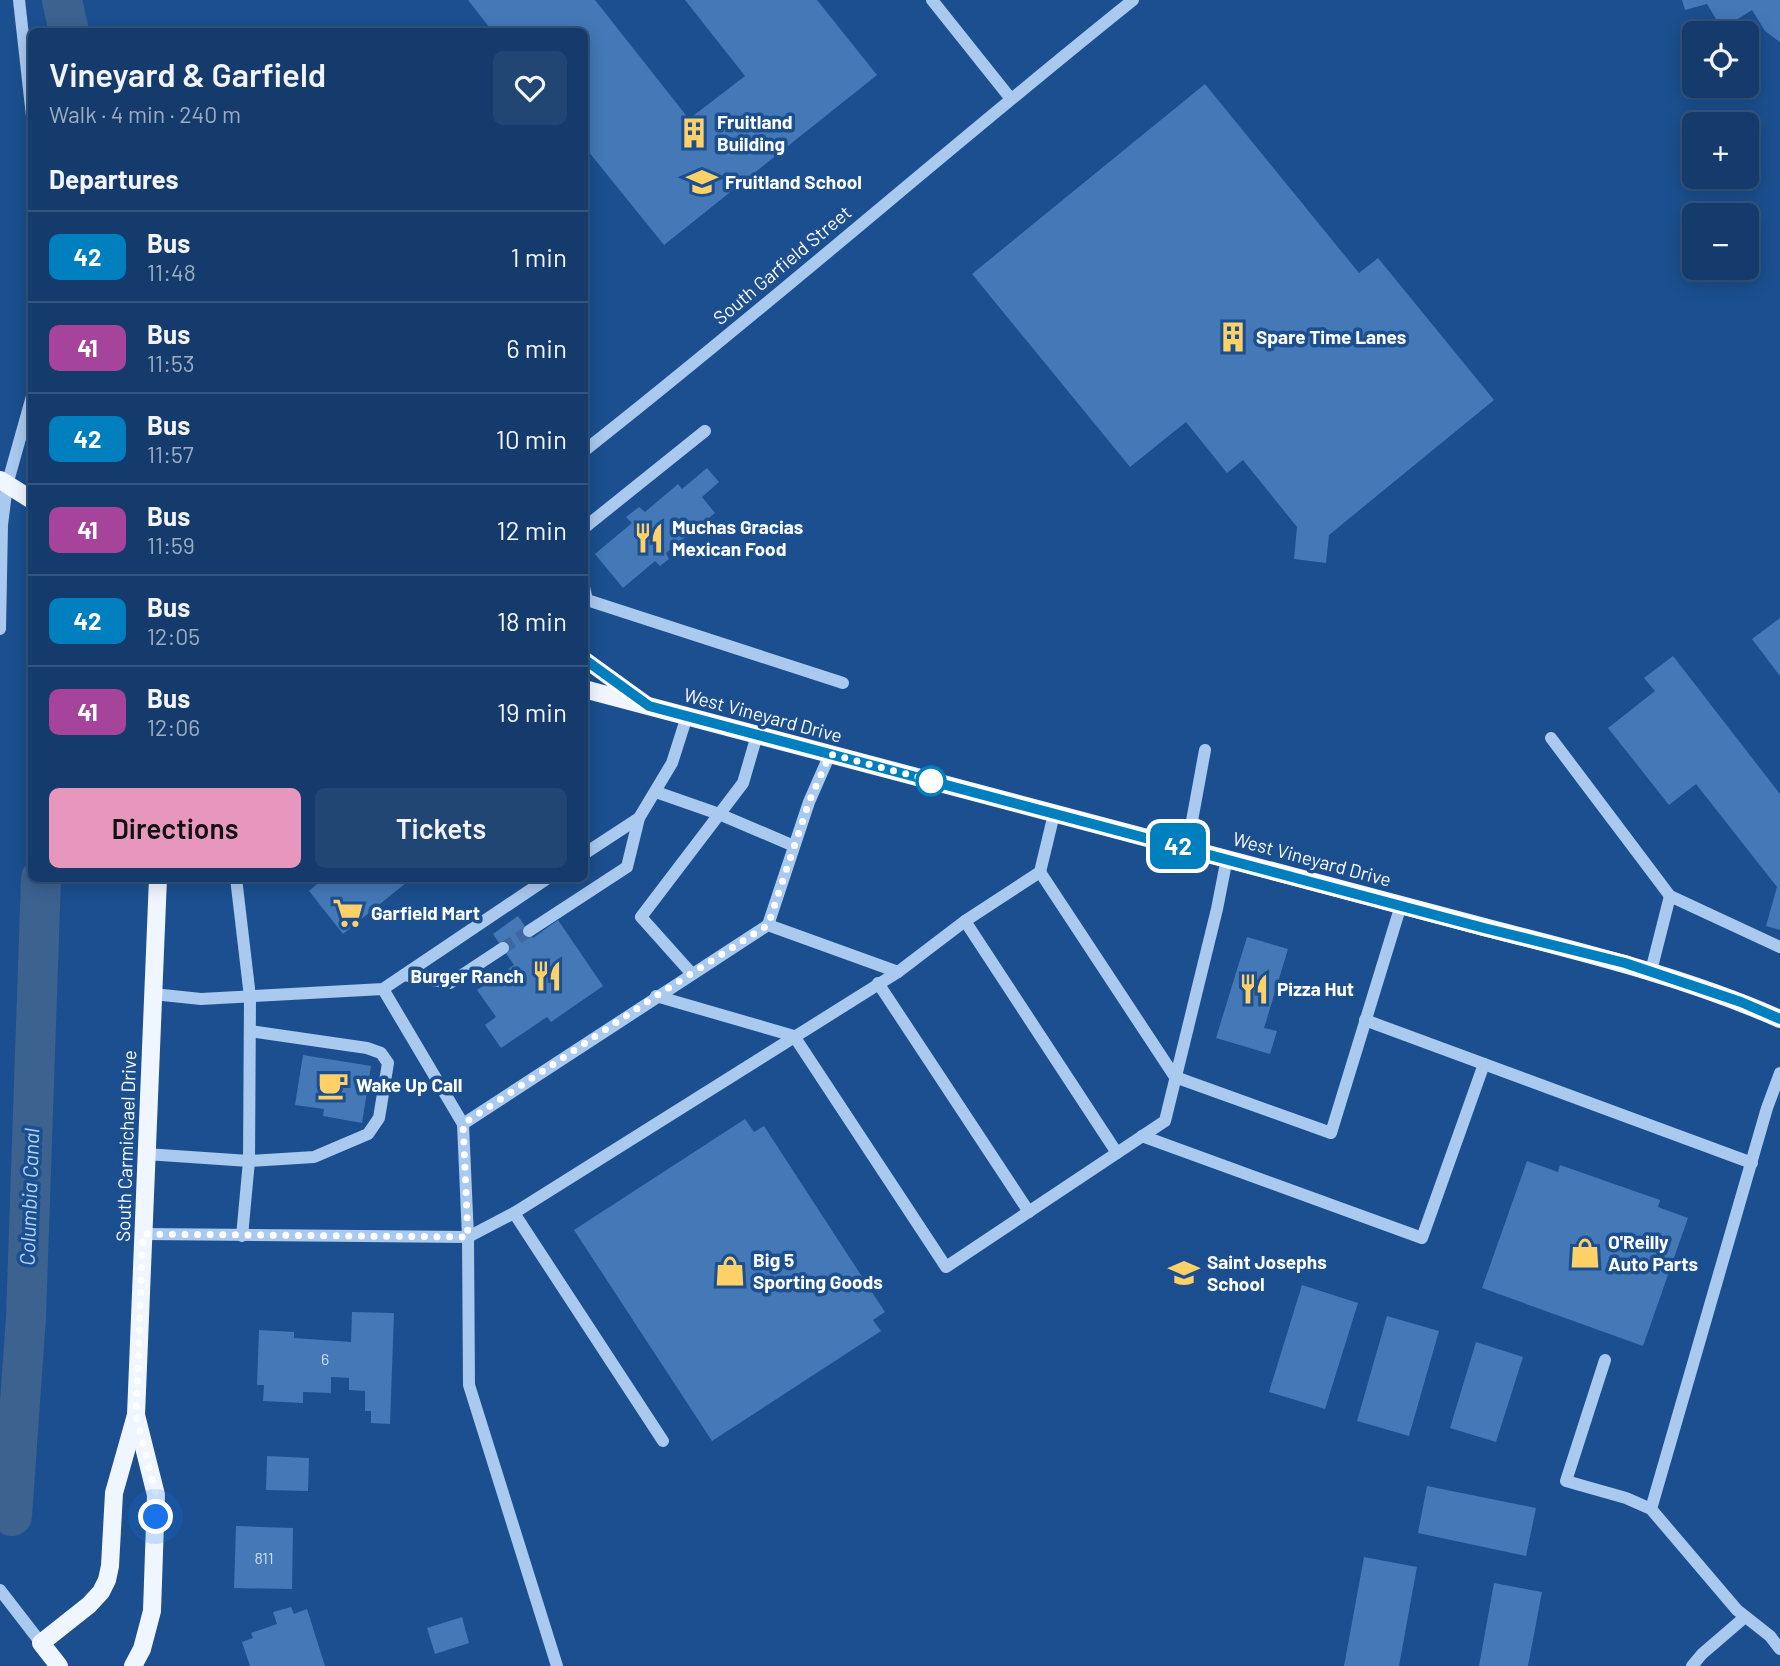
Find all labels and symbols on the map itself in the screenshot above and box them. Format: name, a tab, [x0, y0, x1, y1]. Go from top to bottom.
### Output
place label: Fruitland Building	[717, 110, 793, 155]
building icon: Fruitland Building	[677, 116, 711, 150]
school or university icon: Fruitland School	[685, 165, 719, 199]
place label: Fruitland School	[725, 170, 862, 193]
street label: South Garfield Street	[708, 200, 855, 329]
building icon: Spare Time Lanes	[1216, 320, 1250, 354]
place label: Spare Time Lanes	[1256, 325, 1406, 348]
place label: Muchas Gracias Mexican Food	[672, 515, 803, 560]
restaurant icon: Muchas Gracias Mexican Food	[632, 521, 666, 555]
street label: West Vineyard Drive	[681, 682, 845, 747]
unlabelled marker	[916, 766, 946, 796]
line badge: 42	[1146, 823, 1210, 869]
street label: West Vineyard Drive	[1230, 826, 1394, 891]
supermarket icon: Garfield Mart	[331, 896, 365, 930]
place label: Garfield Mart	[371, 901, 480, 924]
restaurant icon: Burger Ranch	[530, 959, 564, 993]
place label: Burger Ranch	[410, 964, 524, 987]
restaurant icon: Pizza Hut	[1237, 972, 1271, 1006]
place label: Pizza Hut	[1277, 977, 1354, 1000]
street label: South Carmichael Drive	[111, 1050, 140, 1242]
cafe icon: Wake Up Call	[316, 1068, 350, 1102]
place label: Wake Up Call	[356, 1073, 462, 1096]
water label: Columbia Canal	[14, 1128, 43, 1266]
place label: O'Reilly Auto Parts	[1608, 1230, 1698, 1275]
shop icon: O'Reilly Auto Parts	[1568, 1236, 1602, 1270]
place label: Big 5 Sporting Goods	[753, 1248, 883, 1293]
place label: Saint Josephs School	[1207, 1250, 1327, 1295]
shop icon: Big 5 Sporting Goods	[713, 1254, 747, 1288]
school or university icon: Saint Josephs School	[1167, 1256, 1201, 1290]
house number: 6	[321, 1349, 329, 1368]
your location	[138, 1499, 173, 1534]
house number: 811	[254, 1548, 274, 1567]

